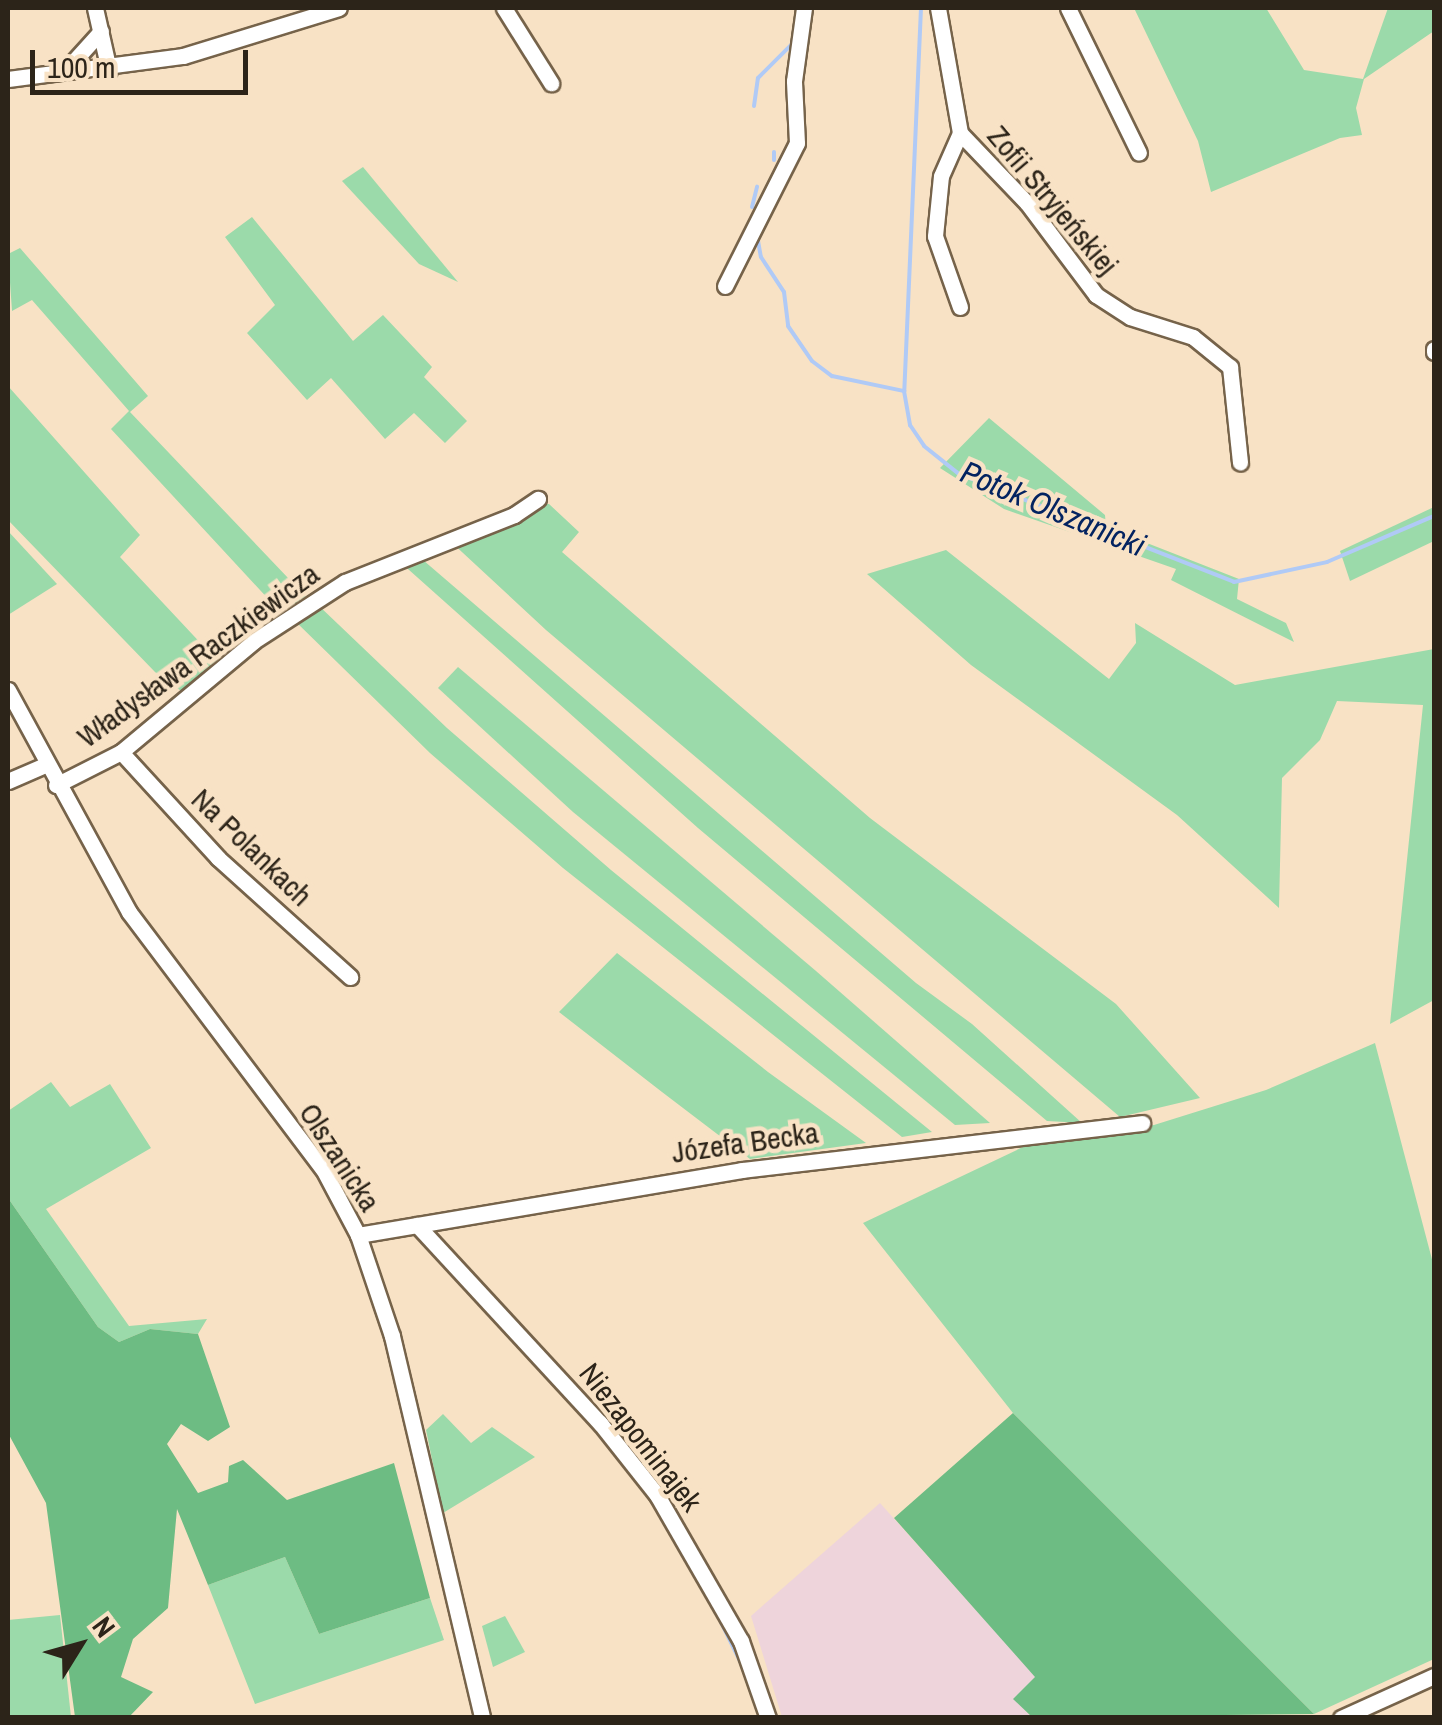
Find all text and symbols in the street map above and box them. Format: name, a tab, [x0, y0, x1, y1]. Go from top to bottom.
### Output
scale bar	[35, 30, 252, 92]
text: 100 m	[47, 47, 115, 87]
street label: Zofii Stryjeńskiej	[980, 118, 1126, 282]
water label: Potok Olszanicki	[955, 453, 1151, 565]
street label: Władysława Raczkiewicza	[70, 555, 326, 755]
street label: Na Polankach	[184, 781, 320, 913]
street label: Olszanicka	[292, 1096, 388, 1218]
street label: Józefa Becka	[669, 1114, 821, 1170]
street label: Niezapominajek	[572, 1356, 710, 1518]
north arrow	[30, 1595, 130, 1695]
text: N	[84, 1609, 124, 1645]

